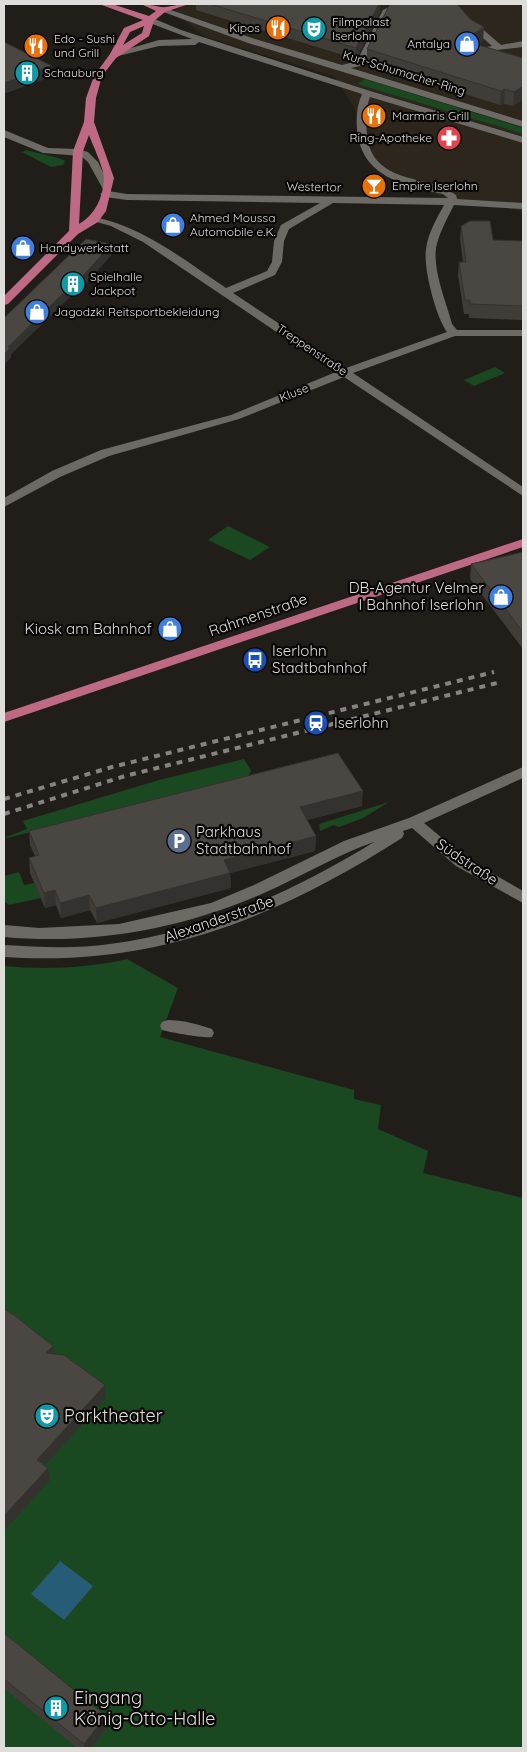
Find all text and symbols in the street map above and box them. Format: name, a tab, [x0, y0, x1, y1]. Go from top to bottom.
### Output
place label: Filmpalast Iserlohn	[332, 14, 389, 43]
restaurant icon: Kipos	[265, 15, 291, 41]
theatre icon: Filmpalast Iserlohn	[301, 16, 327, 42]
place label: Kipos	[229, 20, 260, 35]
place label: Edo - Sushi und Grill	[54, 31, 115, 60]
shop icon: Antalya	[454, 31, 480, 57]
restaurant icon: Edo - Sushi und Grill	[23, 33, 49, 59]
place label: Antalya	[407, 36, 450, 51]
street label: Kurt-Schumacher-Ring	[341, 47, 467, 98]
building icon: Schauburg	[14, 60, 40, 86]
place label: Schauburg	[44, 65, 104, 80]
restaurant icon: Marmaris Grill	[361, 103, 387, 129]
place label: Marmaris Grill	[392, 108, 469, 123]
pharmacy icon: Ring-Apotheke	[436, 125, 462, 151]
place label: Ring-Apotheke	[349, 130, 432, 145]
bar icon: Empire Iserlohn	[361, 173, 387, 199]
place label: Empire Iserlohn	[392, 178, 478, 193]
street label: Westertor	[286, 179, 342, 194]
place label: Ahmed Moussa Automobile e.K.	[190, 210, 276, 239]
shop icon: Ahmed Moussa Automobile e.K.	[160, 212, 186, 238]
shop icon: Handywerkstatt	[10, 235, 36, 261]
place label: Handywerkstatt	[40, 240, 129, 255]
place label: Spielhalle Jackpot	[90, 269, 143, 298]
building icon: Spielhalle Jackpot	[60, 271, 86, 297]
shop icon: Jagodzki Reitsportbekleidung	[24, 299, 50, 325]
place label: Jagodzki Reitsportbekleidung	[54, 304, 220, 319]
street label: Treppenstraße	[274, 321, 350, 379]
street label: Kluse	[277, 380, 311, 405]
place label: DB-Agentur Velmer I Bahnhof Iserlohn	[349, 578, 484, 614]
shop icon: DB-Agentur Velmer I Bahnhof Iserlohn	[488, 584, 514, 610]
street label: Rahmenstraße	[206, 589, 310, 640]
shop icon: Kiosk am Bahnhof	[157, 616, 183, 642]
place label: Kiosk am Bahnhof	[25, 619, 153, 638]
place label: Iserlohn Stadtbahnhof	[272, 641, 368, 677]
bus stop icon: Iserlohn Stadtbahnhof	[242, 647, 268, 673]
station icon: Iserlohn	[303, 710, 329, 736]
place label: Iserlohn	[334, 713, 389, 732]
place label: Parkhaus Stadtbahnhof	[196, 822, 292, 858]
parking icon: Parkhaus Stadtbahnhof	[166, 828, 192, 854]
street label: Südstraße	[433, 834, 502, 889]
street label: Alexanderstraße	[162, 891, 276, 946]
theatre icon: Parktheater	[34, 1403, 60, 1429]
place label: Parktheater	[64, 1404, 163, 1427]
place label: Eingang König-Otto-Halle	[74, 1686, 215, 1730]
building icon: Eingang König-Otto-Halle	[43, 1695, 69, 1721]

